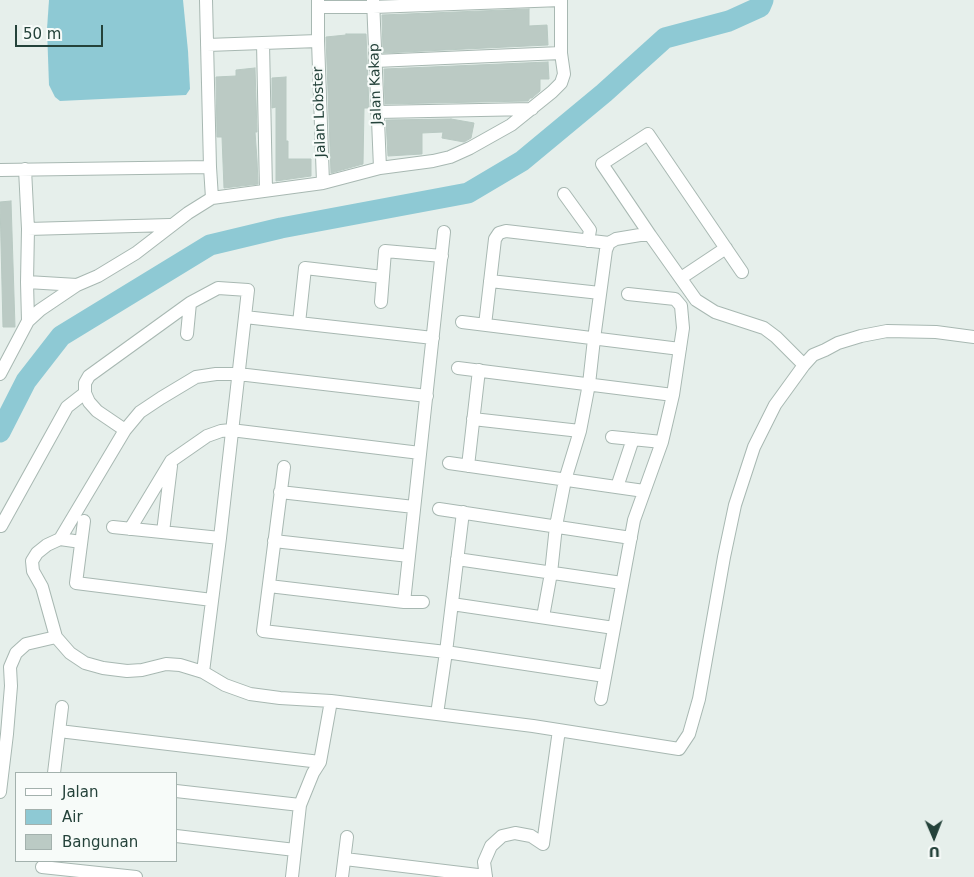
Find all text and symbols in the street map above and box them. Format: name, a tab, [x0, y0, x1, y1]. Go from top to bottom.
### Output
scale bar	[18, 15, 105, 47]
text: 50 m	[23, 25, 61, 43]
street label: Jalan Kakap	[366, 43, 386, 125]
street label: Jalan Lobster	[310, 66, 330, 158]
legend	[15, 772, 178, 862]
text: Jalan	[62, 783, 98, 801]
text: Air	[62, 808, 83, 826]
north arrow	[909, 812, 959, 862]
text: Bangunan	[62, 833, 138, 851]
text: U	[928, 844, 940, 860]

